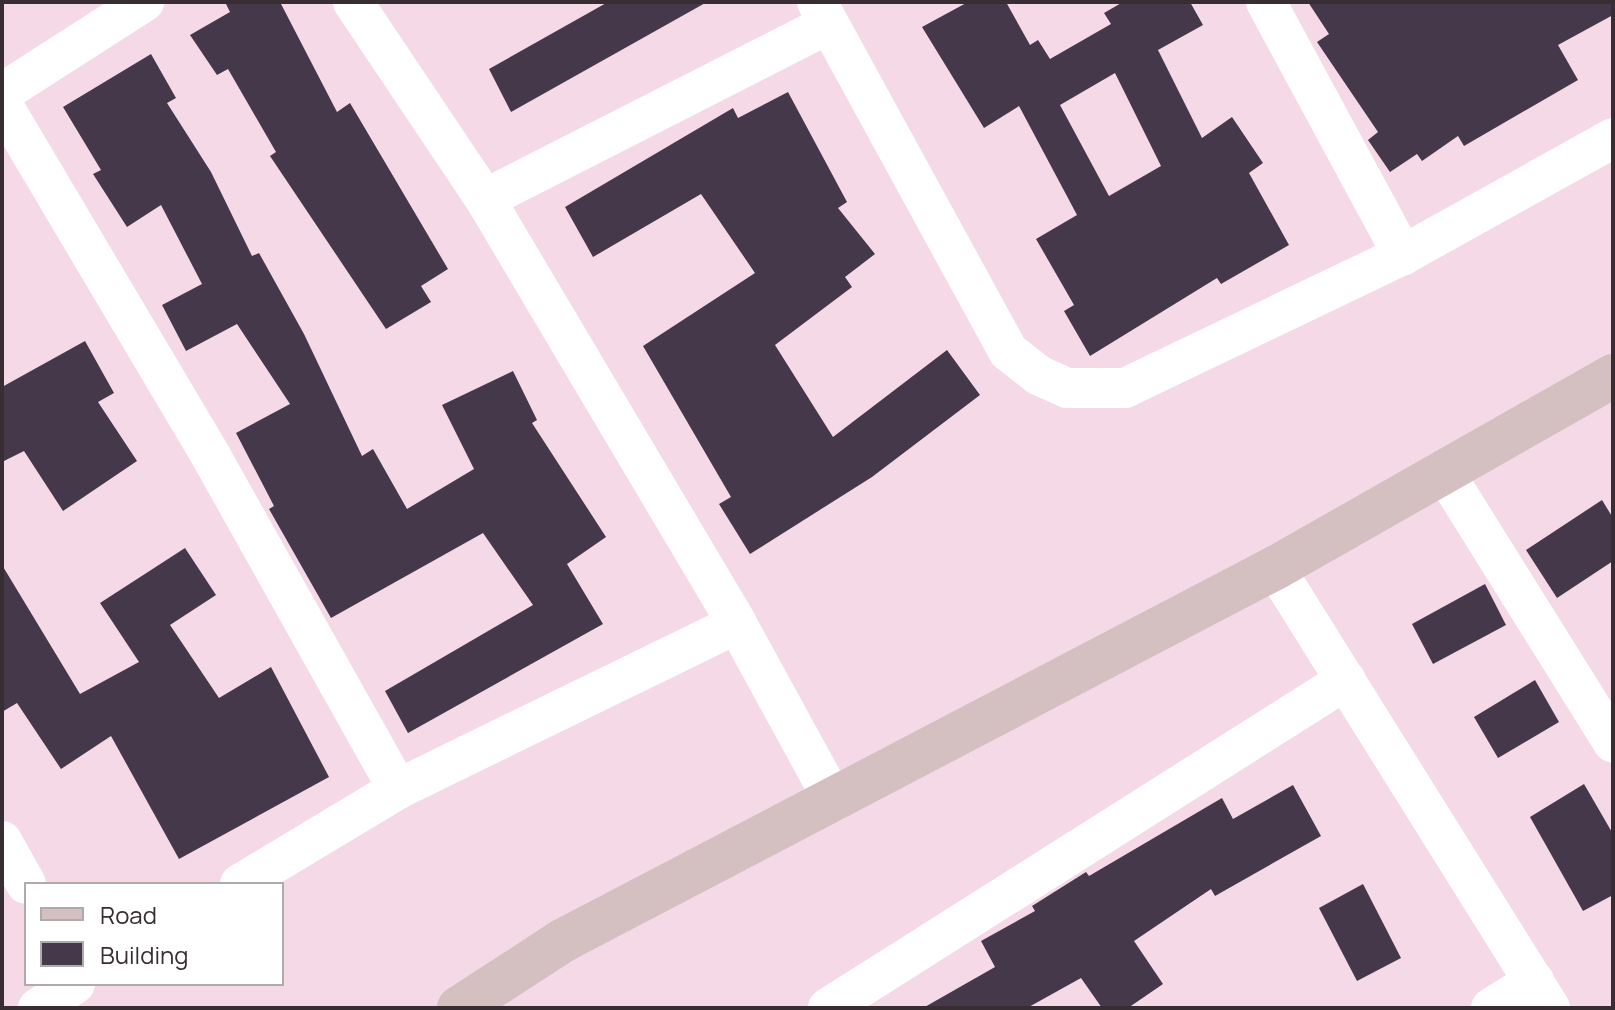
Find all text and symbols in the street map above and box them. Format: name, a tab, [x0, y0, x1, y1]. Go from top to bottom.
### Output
legend	[24, 882, 284, 986]
text: Road	[100, 898, 157, 931]
text: Building	[100, 938, 188, 971]

